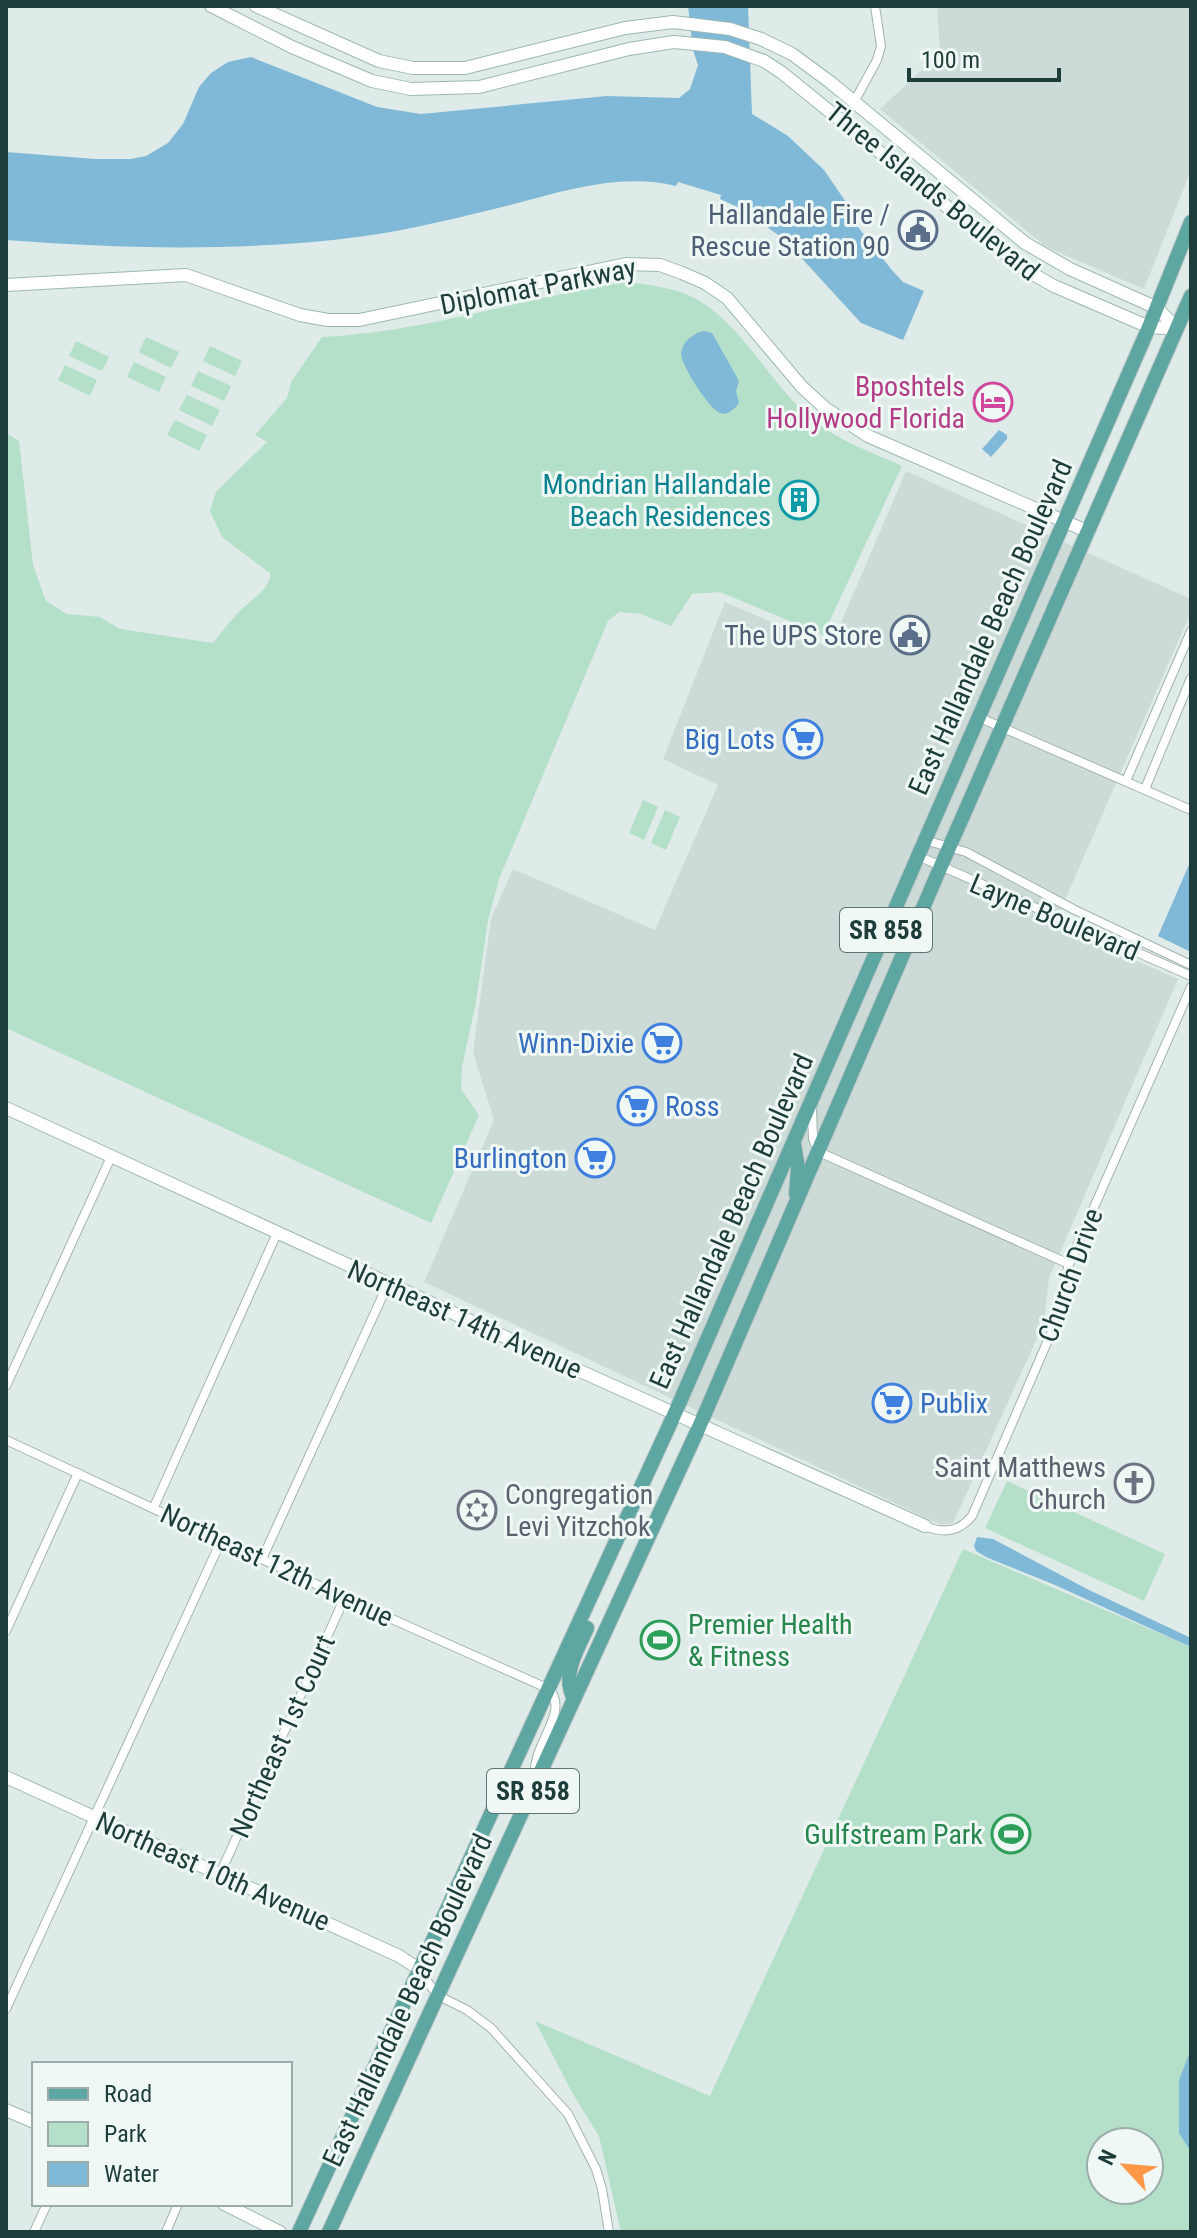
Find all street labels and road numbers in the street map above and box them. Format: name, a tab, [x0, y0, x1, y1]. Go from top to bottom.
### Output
street label: Three Islands Boulevard	[819, 95, 1046, 288]
street label: Diplomat Parkway	[437, 251, 639, 322]
street label: East Hallandale Beach Boulevard	[902, 455, 1079, 800]
street label: Layne Boulevard	[965, 867, 1145, 968]
road number: SR 858	[840, 908, 932, 952]
street label: East Hallandale Beach Boulevard	[643, 1049, 820, 1394]
street label: Church Drive	[1031, 1204, 1110, 1347]
street label: Northeast 14th Avenue	[343, 1253, 587, 1386]
street label: Northeast 12th Avenue	[155, 1497, 398, 1634]
street label: Northeast 1st Court	[223, 1630, 342, 1843]
road number: SR 858	[487, 1769, 579, 1813]
street label: Northeast 10th Avenue	[91, 1805, 335, 1938]
street label: East Hallandale Beach Boulevard	[316, 1829, 499, 2172]

